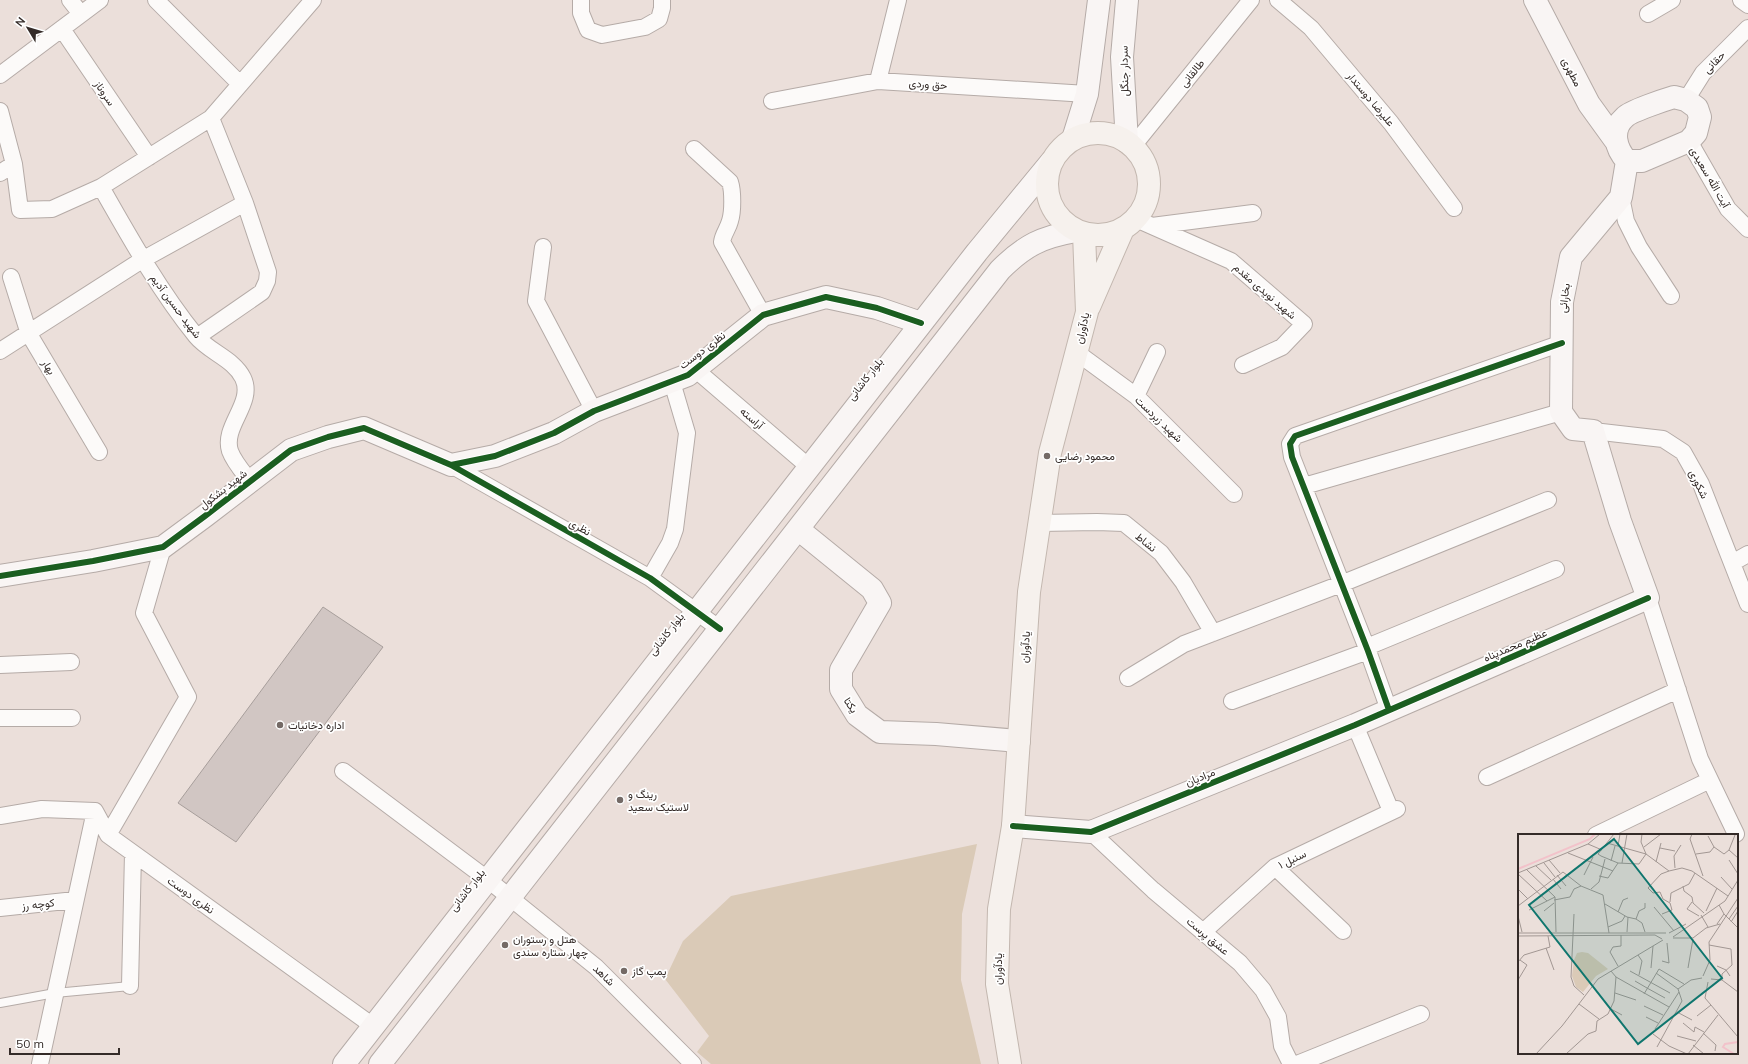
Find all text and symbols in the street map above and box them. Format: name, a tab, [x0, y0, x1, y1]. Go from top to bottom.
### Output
north arrow	[8, 8, 48, 48]
text: N	[12, 14, 28, 29]
street label: سردار جنگل	[1117, 45, 1131, 96]
street label: حقانی	[1700, 48, 1728, 76]
street label: مطهری	[1559, 55, 1585, 89]
street label: طالقانی	[1177, 56, 1207, 90]
street label: علیرضا دوستدار	[1344, 68, 1398, 129]
street label: حق وردی	[908, 76, 948, 92]
street label: سروناز	[91, 77, 119, 109]
street label: آیت الله سعیدی	[1687, 144, 1734, 211]
street label: شهید نویدی مقدم	[1230, 260, 1299, 323]
street label: شهید حسین آدیم	[146, 271, 205, 342]
street label: بخارائی	[1555, 282, 1573, 314]
street label: یادآوران	[1072, 311, 1092, 345]
street label: نظری دوست	[676, 328, 728, 372]
street label: بلوار کاشانی	[844, 355, 886, 403]
street label: بهار	[39, 356, 59, 377]
street label: شهید زبردست	[1132, 393, 1186, 446]
street label: آراسته	[737, 404, 768, 433]
place label: محمود رضایی	[1055, 449, 1115, 463]
marker: محمود رضایی	[1042, 451, 1052, 461]
street label: شهید بشکول	[196, 466, 250, 512]
street label: شکوری	[1686, 467, 1712, 501]
street label: نظری	[567, 515, 593, 539]
street label: نشاط	[1132, 529, 1160, 555]
street label: بلوار کاشانی	[645, 610, 687, 658]
street label: عظیم محمدپناه	[1481, 625, 1549, 666]
street label: یادآوران	[1017, 631, 1033, 663]
street label: یکتا	[841, 694, 861, 716]
place label: اداره دخانیات	[288, 718, 344, 732]
marker: اداره دخانیات	[275, 720, 285, 730]
street label: مرادیان	[1183, 765, 1217, 789]
place label: رینگ و لاستیک سعید	[628, 787, 689, 814]
marker: رینگ و لاستیک سعید	[615, 795, 625, 805]
inset map	[1518, 834, 1738, 1054]
street label: سنبل ۱	[1276, 846, 1309, 872]
street label: بلوار کاشانی	[446, 866, 488, 914]
street label: نظری دوست	[165, 873, 217, 917]
street label: کوچه رز	[20, 895, 55, 914]
street label: عشق پرست	[1183, 914, 1232, 959]
place label: هتل و رستوران چهار ستاره سندی	[513, 932, 588, 960]
marker: هتل و رستوران چهار ستاره سندی	[500, 940, 510, 950]
street label: یادآوران	[991, 953, 1005, 985]
street label: شاهد	[590, 961, 618, 989]
place label: پمپ گاز	[631, 964, 666, 979]
marker: پمپ گاز	[619, 966, 629, 976]
scale bar	[10, 1030, 119, 1056]
text: 50 m	[16, 1036, 44, 1051]

